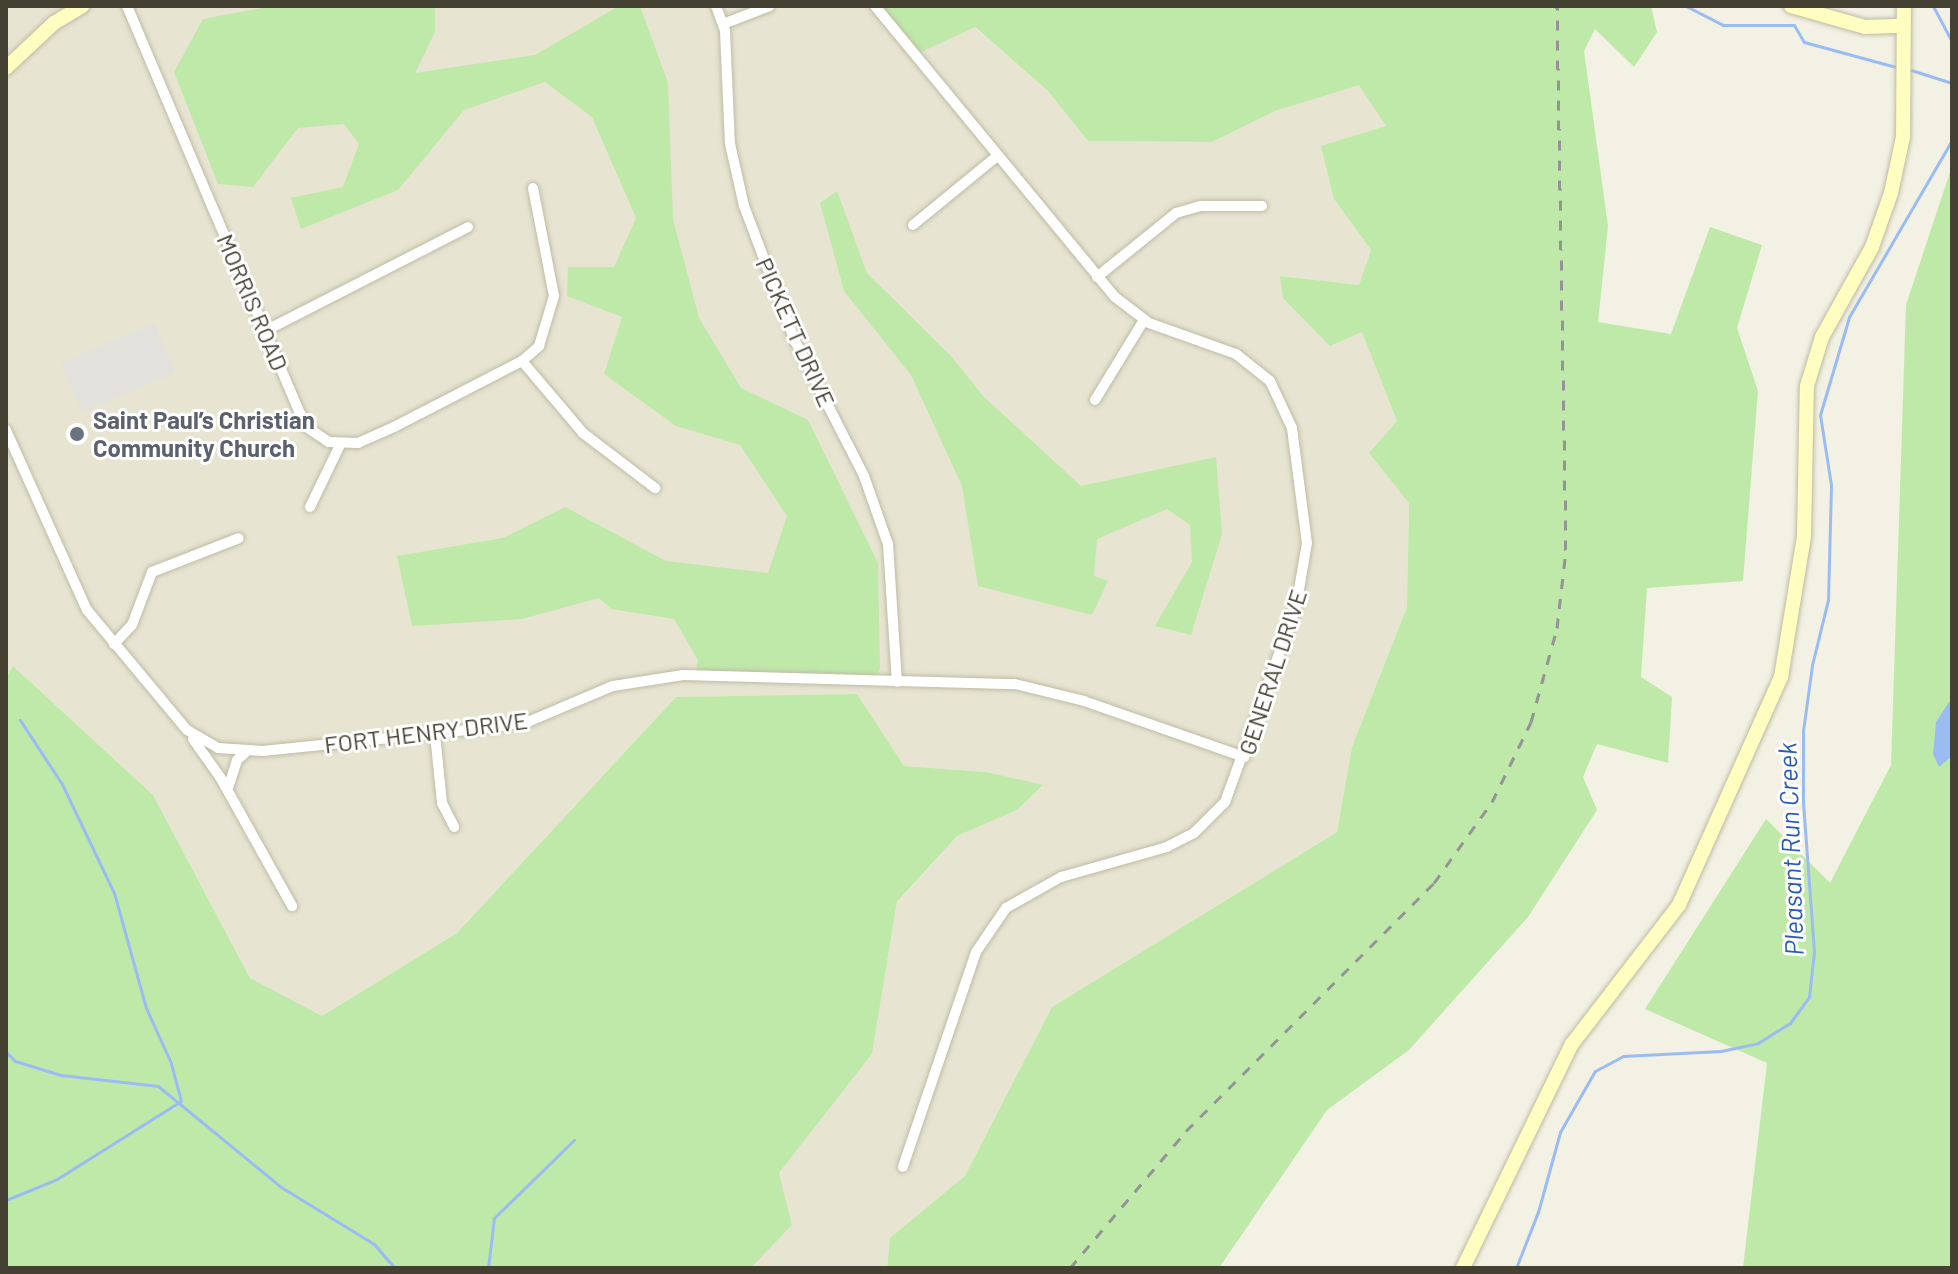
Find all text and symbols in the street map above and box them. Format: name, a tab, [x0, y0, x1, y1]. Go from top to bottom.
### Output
street label: MORRIS ROAD	[211, 229, 295, 375]
street label: PICKETT DRIVE	[750, 253, 842, 411]
place label: Saint Paul’s Christian Community Church	[93, 406, 315, 462]
marker: Saint Paul’s Christian Community Church	[68, 425, 86, 443]
street label: GENERAL DRIVE	[1232, 586, 1312, 758]
street label: FORT HENRY DRIVE	[323, 705, 529, 759]
water label: Pleasant Run Creek	[1771, 742, 1809, 956]

